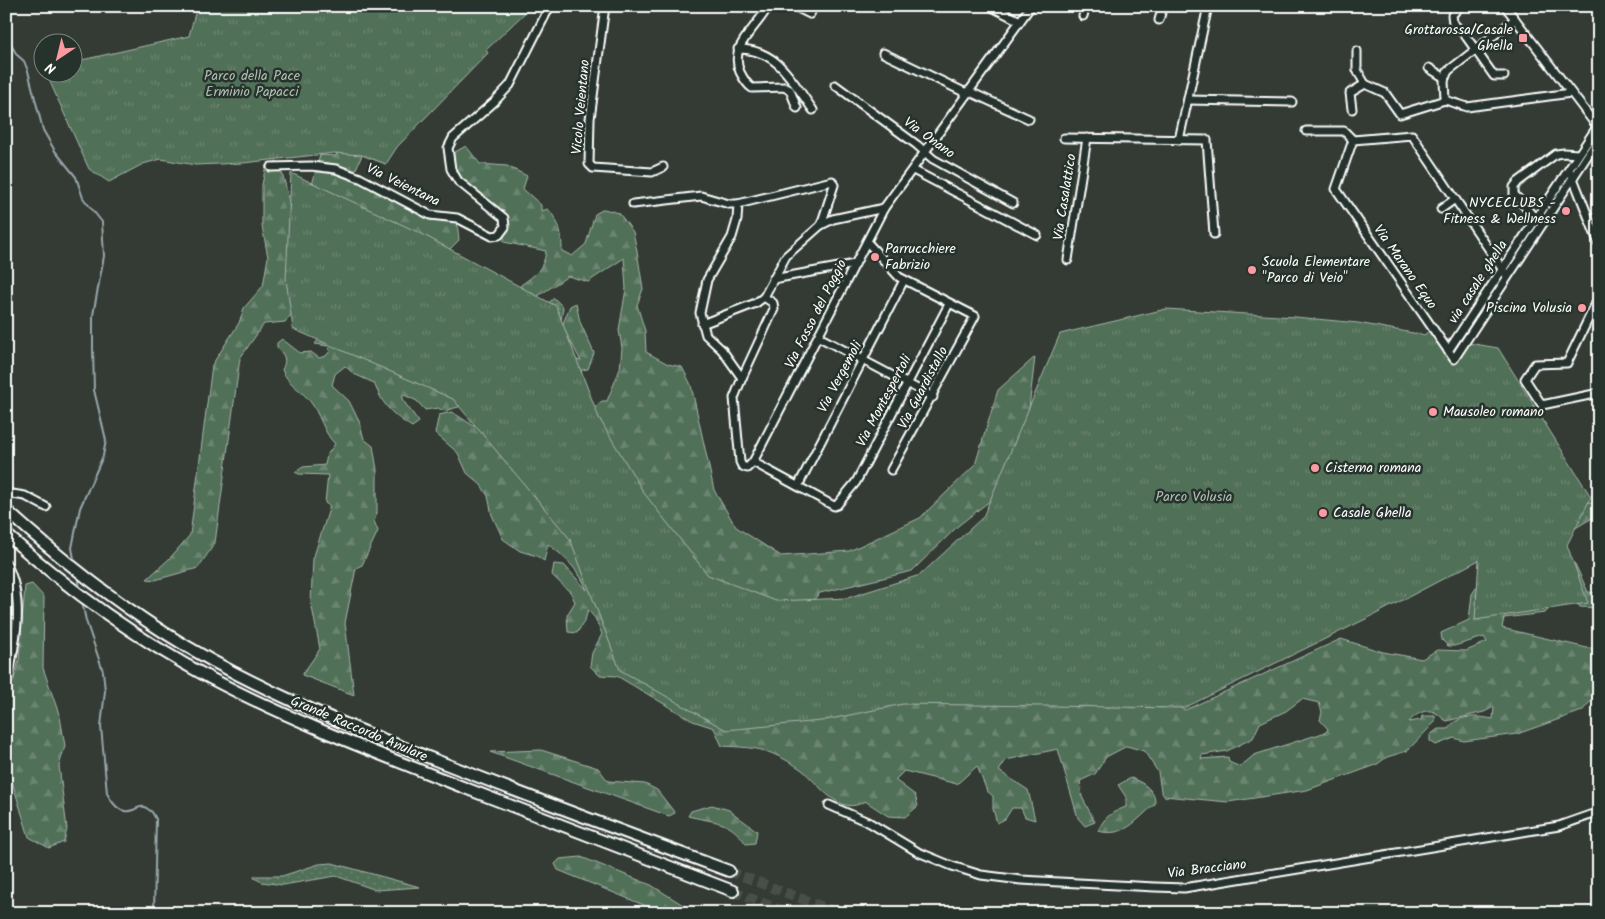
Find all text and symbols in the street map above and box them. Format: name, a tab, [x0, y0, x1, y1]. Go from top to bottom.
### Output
place label: Grottarossa/Casale Ghella	[1404, 19, 1514, 57]
north arrow	[32, 32, 82, 82]
marker: Grottarossa/Casale Ghella	[1517, 32, 1529, 44]
text: N	[41, 56, 61, 79]
street label: Vicolo Veientano	[566, 59, 596, 155]
park label: Parco della Pace Erminio Papacci	[204, 65, 301, 103]
street label: Via Onano	[899, 112, 959, 164]
street label: Via Casalattico	[1047, 152, 1083, 242]
street label: Via Veientana	[362, 158, 444, 212]
place label: NYCECLUBS - Fitness & Wellness	[1443, 192, 1556, 230]
marker: NYCECLUBS - Fitness & Wellness	[1560, 205, 1572, 217]
street label: Via Marano Equo	[1368, 220, 1442, 314]
street label: via casale ghella	[1443, 236, 1513, 328]
place label: Parrucchiere Fabrizio	[885, 238, 956, 276]
marker: Parrucchiere Fabrizio	[869, 251, 881, 263]
place label: Scuola Elementare "Parco di Veio"	[1262, 251, 1371, 289]
street label: Via Fosso del Poggio	[779, 256, 853, 372]
marker: Scuola Elementare "Parco di Veio"	[1246, 264, 1258, 276]
place label: Piscina Volusia	[1486, 297, 1572, 319]
marker: Piscina Volusia	[1576, 302, 1588, 314]
street label: Via Vergemoli	[812, 337, 868, 417]
street label: Via Guardistallo	[892, 343, 954, 433]
street label: Via Montespertoli	[850, 350, 918, 451]
place label: Mausoleo romano	[1443, 401, 1544, 423]
marker: Mausoleo romano	[1427, 406, 1439, 418]
place label: Cisterna romana	[1325, 457, 1421, 479]
marker: Cisterna romana	[1309, 462, 1321, 474]
park label: Parco Volusia	[1156, 486, 1232, 508]
place label: Casale Ghella	[1333, 502, 1412, 524]
marker: Casale Ghella	[1317, 507, 1329, 519]
street label: Grande Raccordo Anulare	[287, 690, 432, 768]
street label: Via Bracciano	[1166, 853, 1248, 885]

